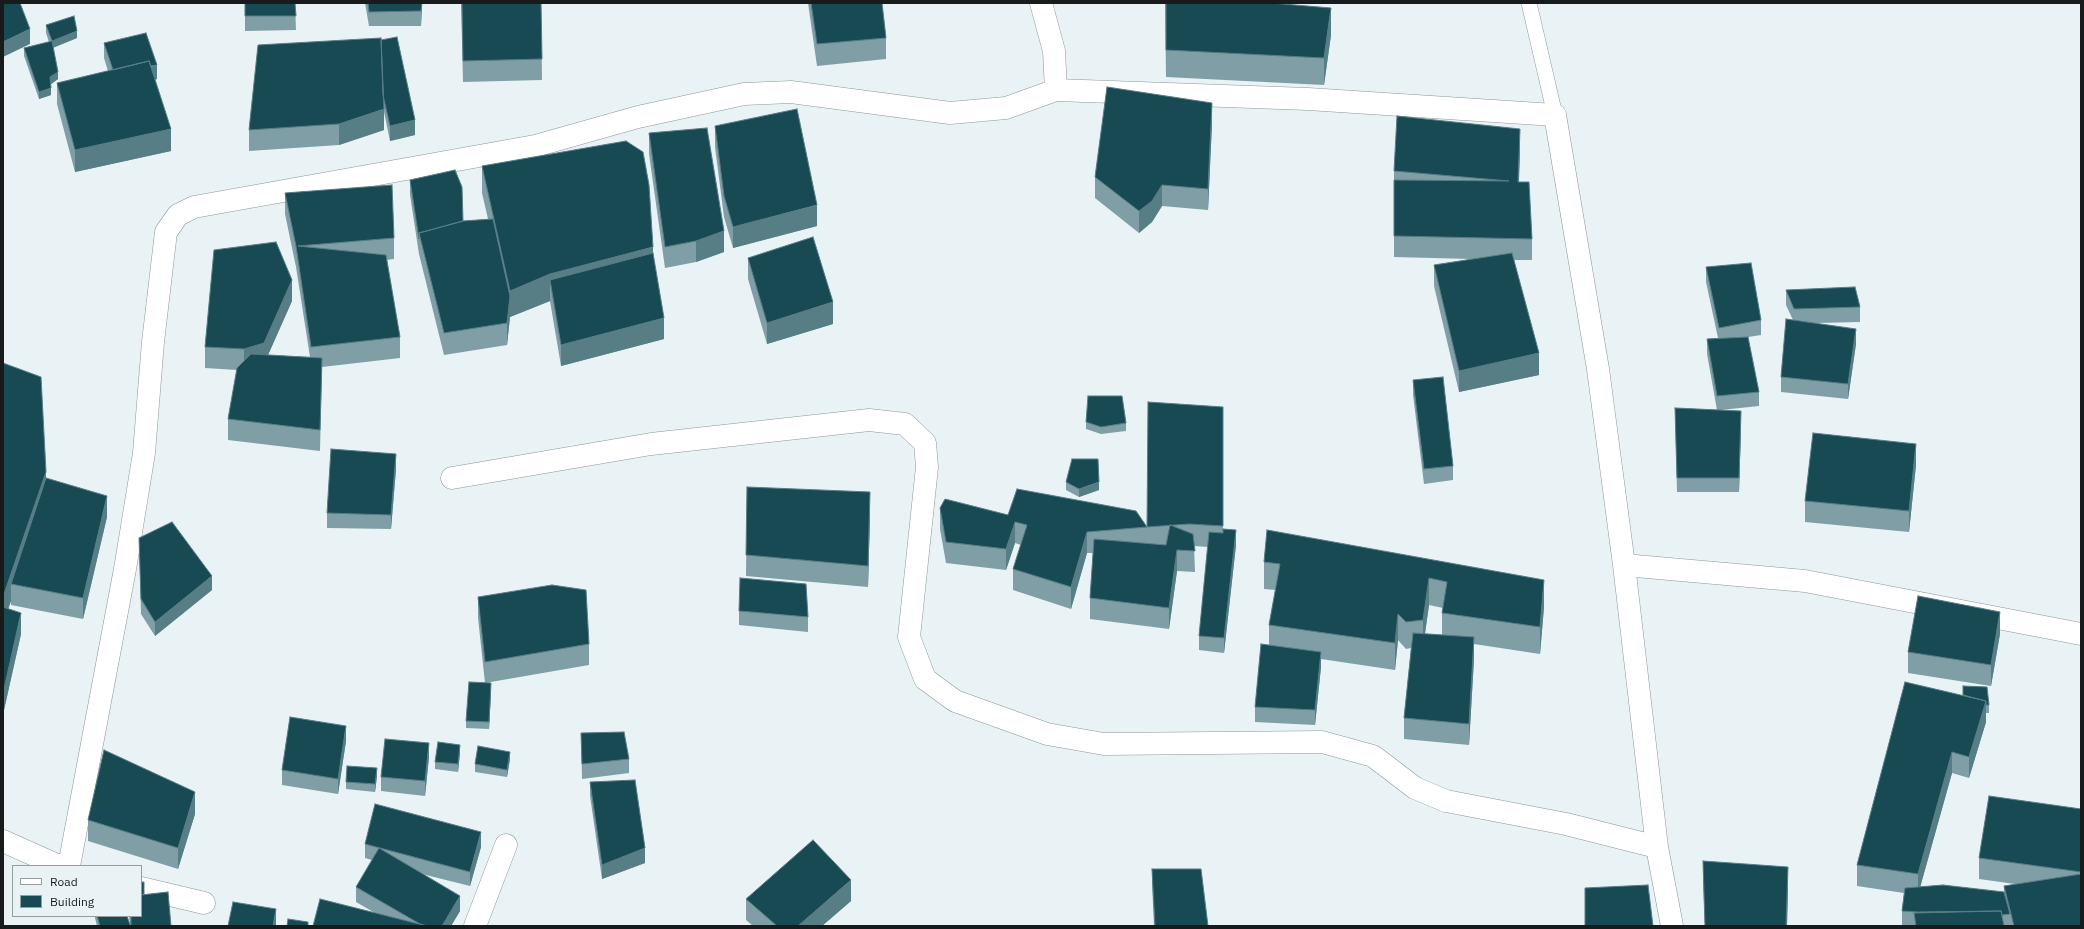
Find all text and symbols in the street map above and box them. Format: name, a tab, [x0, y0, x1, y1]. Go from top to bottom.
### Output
legend	[12, 865, 142, 917]
text: Road	[50, 874, 78, 889]
text: Building	[50, 894, 94, 909]

